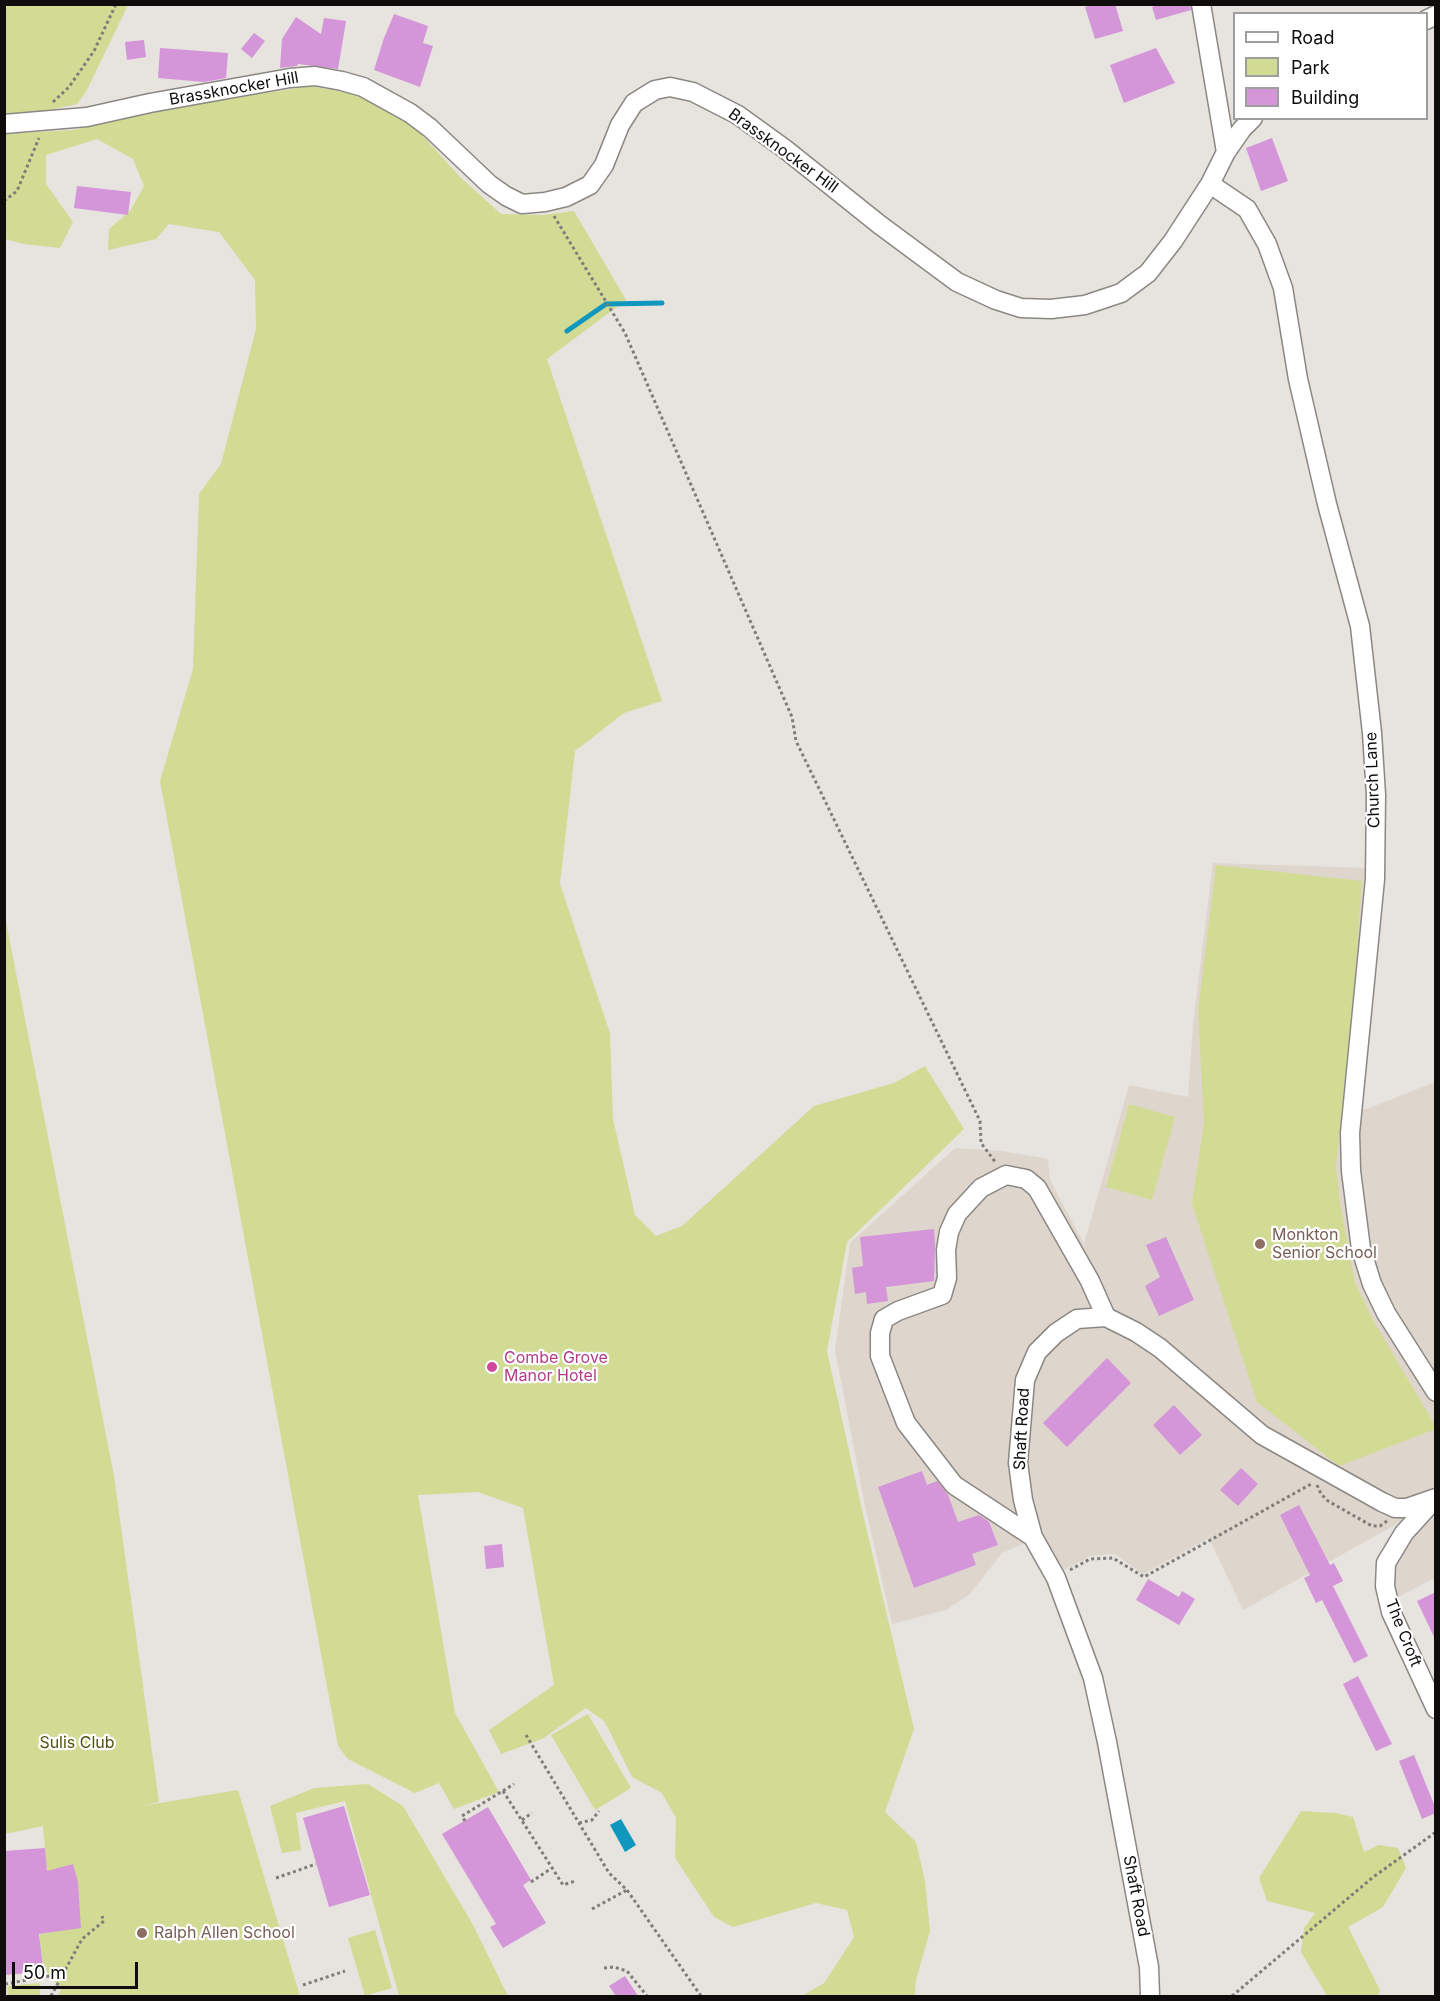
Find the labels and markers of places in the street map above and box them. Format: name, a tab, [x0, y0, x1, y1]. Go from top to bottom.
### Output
place label: Monkton Senior School	[1272, 1225, 1377, 1263]
marker: Monkton Senior School	[1253, 1237, 1267, 1251]
place label: Combe Grove Manor Hotel	[504, 1348, 608, 1386]
marker: Combe Grove Manor Hotel	[485, 1360, 499, 1374]
place label: Ralph Allen School	[154, 1923, 295, 1943]
marker: Ralph Allen School	[135, 1926, 149, 1940]

